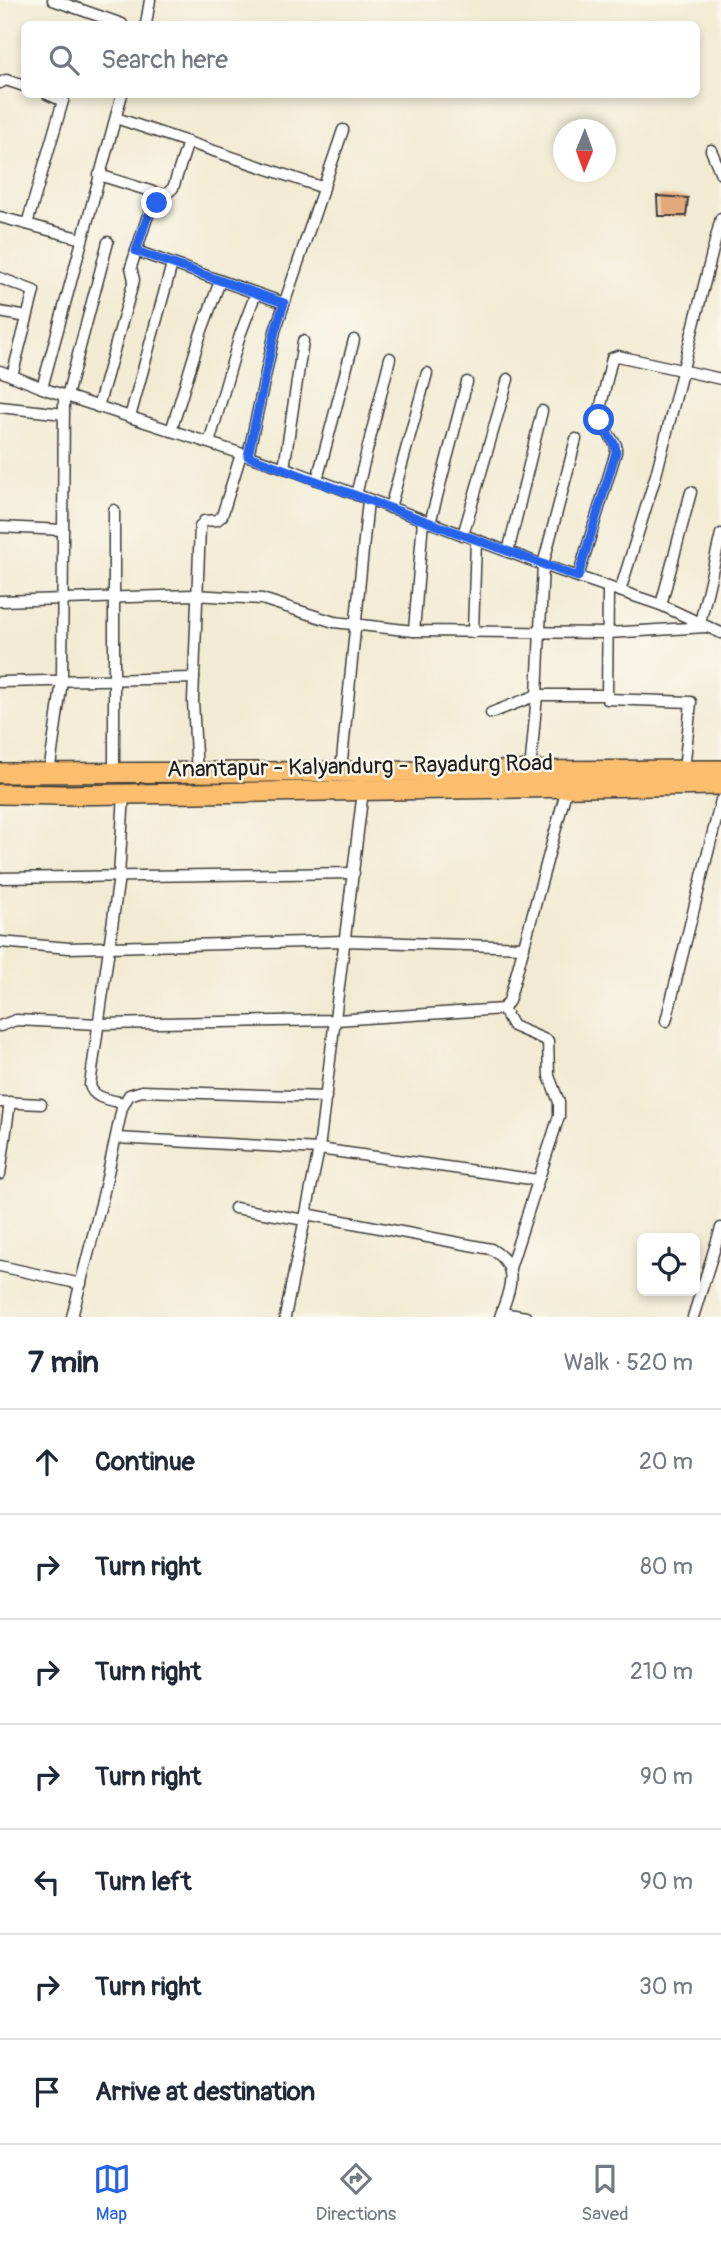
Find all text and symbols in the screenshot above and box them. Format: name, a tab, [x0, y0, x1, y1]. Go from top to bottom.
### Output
search box	[21, 21, 700, 98]
icon: search	[45, 41, 83, 79]
text: Search here	[101, 44, 228, 76]
north arrow	[553, 119, 616, 182]
route end	[141, 187, 172, 218]
route start	[583, 404, 614, 435]
street label: Anantapur - Kalyandurg - Rayadurg Road	[167, 748, 553, 784]
map controls	[637, 1233, 700, 1296]
button: locate	[637, 1233, 700, 1296]
text: 7 min	[28, 1344, 99, 1381]
text: Walk · 520 m	[564, 1348, 693, 1377]
icon: ahead	[28, 1443, 66, 1481]
text: Continue	[95, 1446, 195, 1478]
text: 20 m	[639, 1447, 693, 1476]
icon: right	[28, 1548, 66, 1586]
text: Turn right	[95, 1551, 201, 1583]
text: 80 m	[640, 1552, 693, 1581]
icon: right	[28, 1653, 66, 1691]
text: Turn right	[95, 1656, 201, 1688]
text: 210 m	[630, 1657, 693, 1686]
icon: right	[28, 1758, 66, 1796]
text: Turn right	[95, 1761, 201, 1793]
text: 90 m	[640, 1762, 693, 1791]
icon: left	[28, 1863, 66, 1901]
text: Turn left	[95, 1866, 191, 1898]
text: 90 m	[640, 1867, 693, 1896]
icon: right	[28, 1968, 66, 2006]
text: Turn right	[95, 1971, 201, 2003]
text: 30 m	[639, 1972, 693, 2001]
icon: arrive	[28, 2073, 66, 2111]
text: Arrive at destination	[95, 2076, 315, 2108]
tab: Map	[93, 2160, 131, 2226]
tab: Directions	[316, 2160, 396, 2226]
tab: Saved	[581, 2160, 628, 2226]

